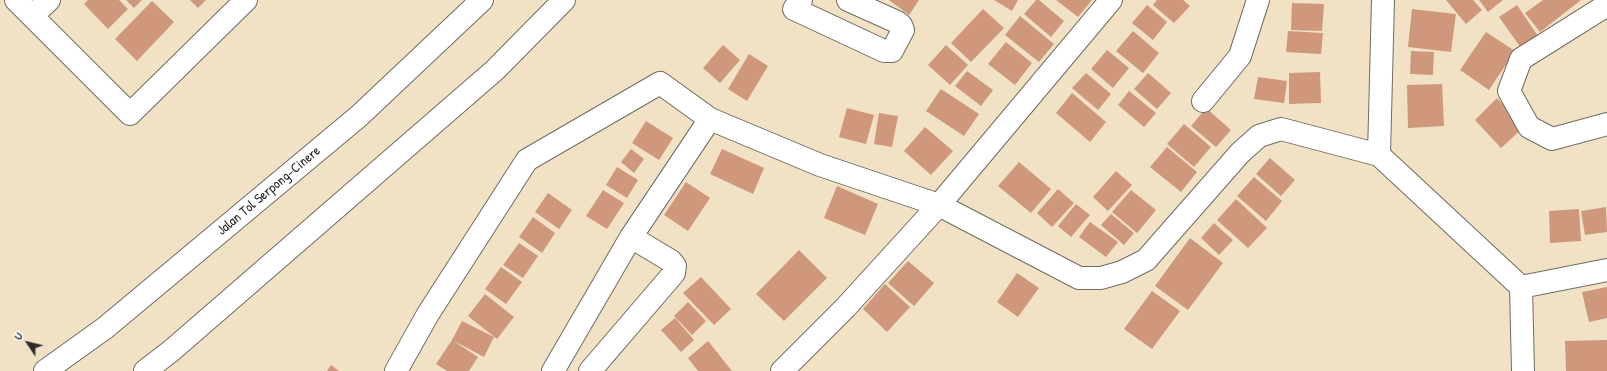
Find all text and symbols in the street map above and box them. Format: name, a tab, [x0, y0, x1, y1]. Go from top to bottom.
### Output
street label: Jalan Tol Serpong–Cinere	[214, 143, 324, 239]
north arrow	[8, 323, 48, 363]
text: U	[11, 330, 26, 343]

